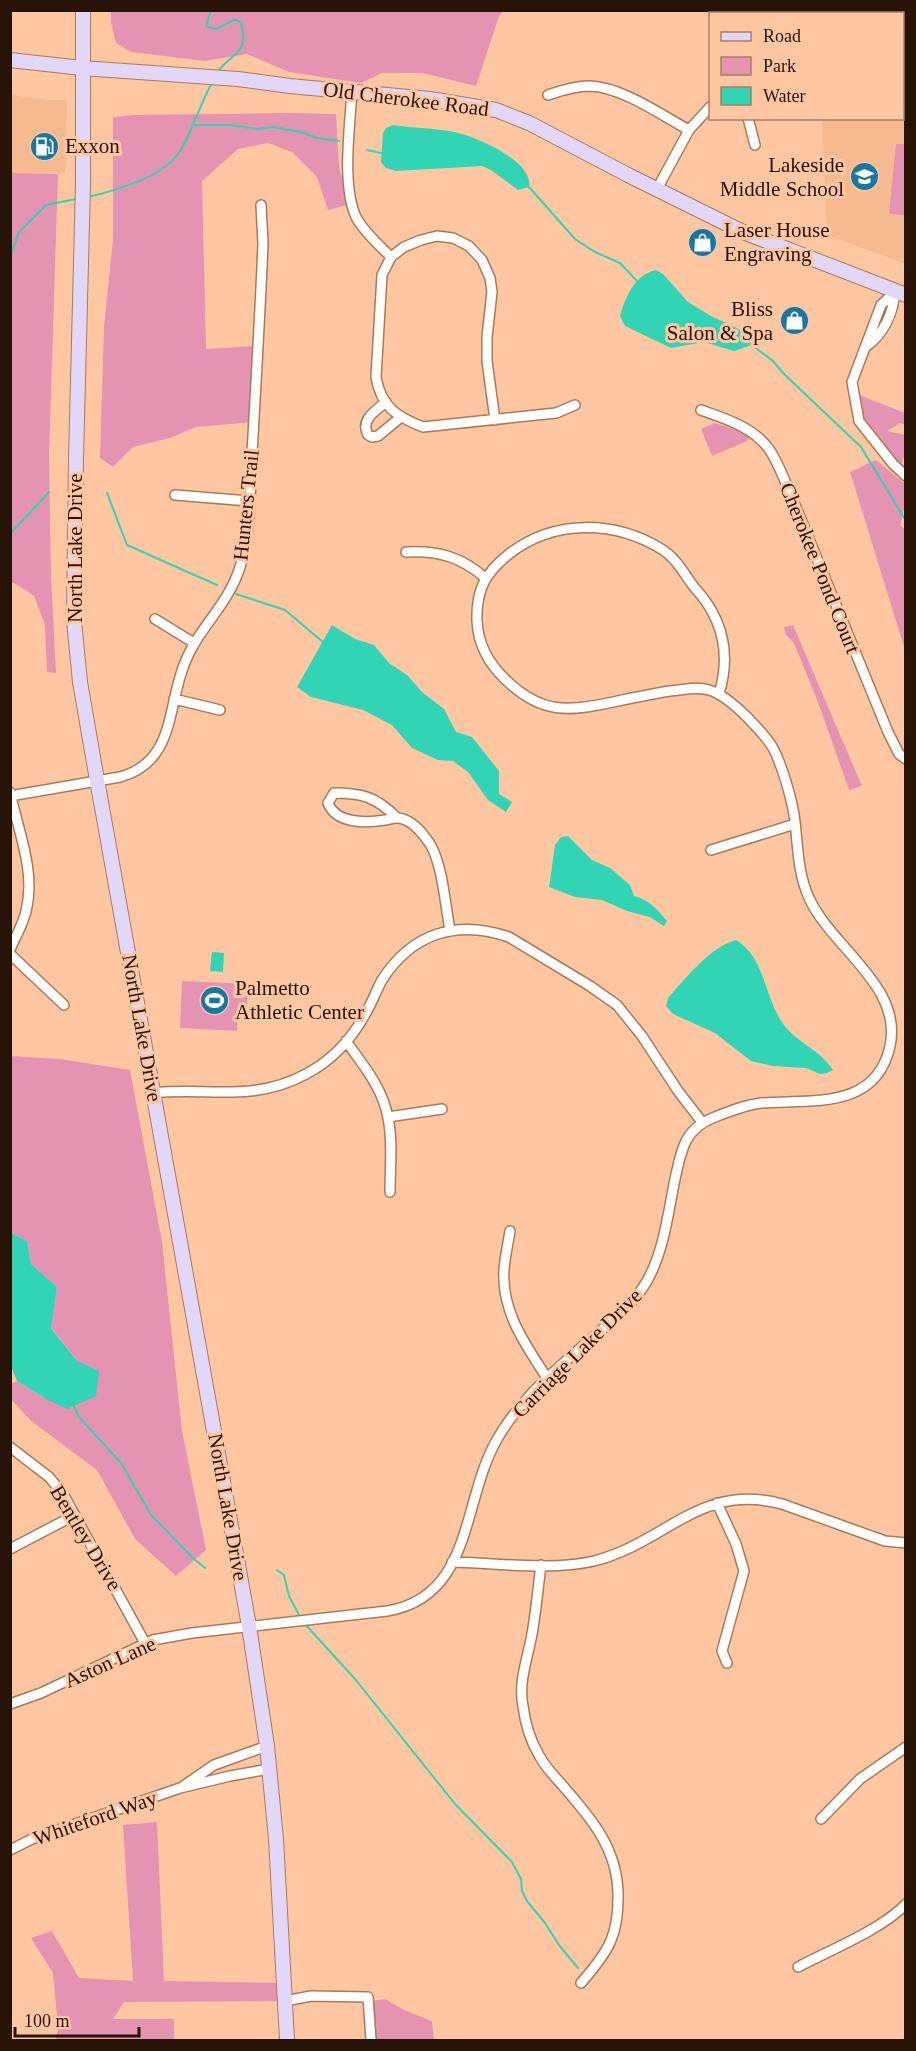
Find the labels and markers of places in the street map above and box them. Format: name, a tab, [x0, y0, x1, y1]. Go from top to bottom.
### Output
fuel station icon: Exxon	[28, 130, 60, 162]
place label: Exxon	[65, 134, 120, 158]
place label: Lakeside Middle School	[720, 153, 844, 201]
school or university icon: Lakeside Middle School	[849, 161, 881, 193]
place label: Laser House Engraving	[724, 218, 830, 266]
shop icon: Laser House Engraving	[687, 226, 719, 258]
place label: Bliss Salon & Spa	[667, 297, 774, 345]
shop icon: Bliss Salon & Spa	[778, 305, 810, 337]
place label: Palmetto Athletic Center	[235, 976, 364, 1024]
sports icon: Palmetto Athletic Center	[198, 984, 230, 1016]

